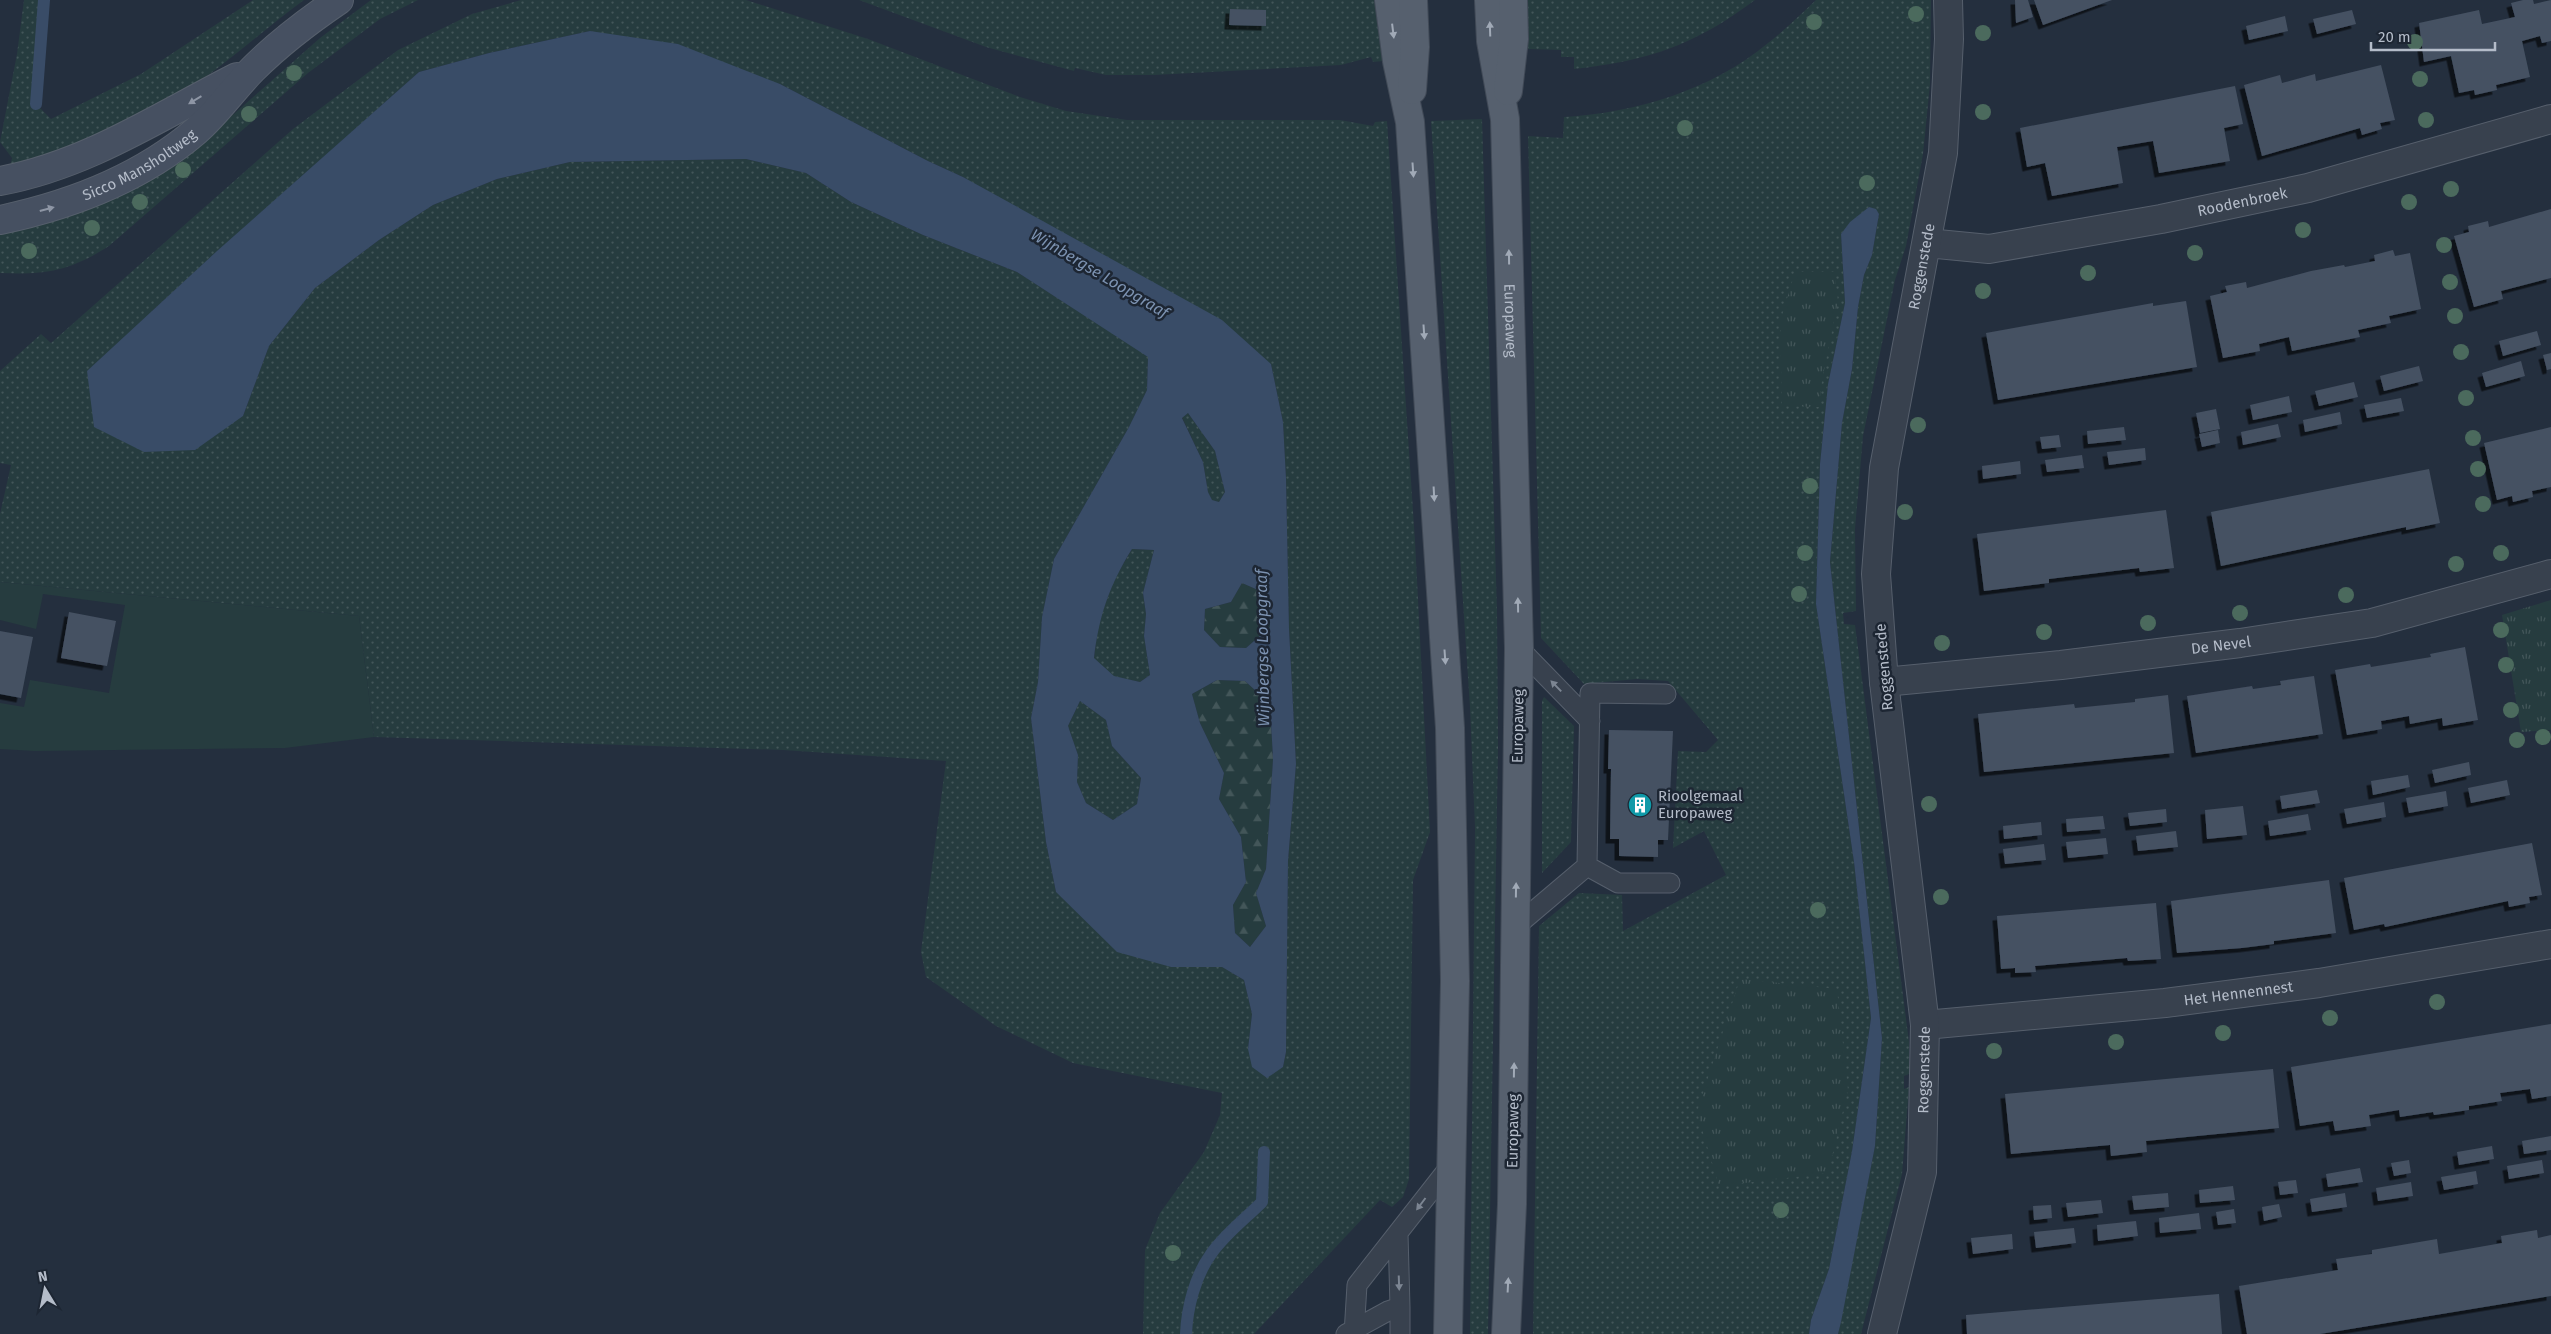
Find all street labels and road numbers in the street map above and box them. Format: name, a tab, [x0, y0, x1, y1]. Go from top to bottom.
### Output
street label: Sicco Mansholtweg	[80, 125, 200, 205]
street label: Roodenbroek	[2196, 184, 2289, 220]
street label: Roggenstede	[1905, 222, 1939, 311]
street label: Europaweg	[1500, 283, 1520, 358]
street label: Roggenstede	[1871, 623, 1897, 711]
street label: De Nevel	[2190, 632, 2253, 658]
street label: Europaweg	[1508, 689, 1528, 763]
street label: Het Hennennest	[2183, 977, 2295, 1009]
street label: Roggenstede	[1914, 1026, 1934, 1114]
street label: Europaweg	[1503, 1094, 1523, 1168]

